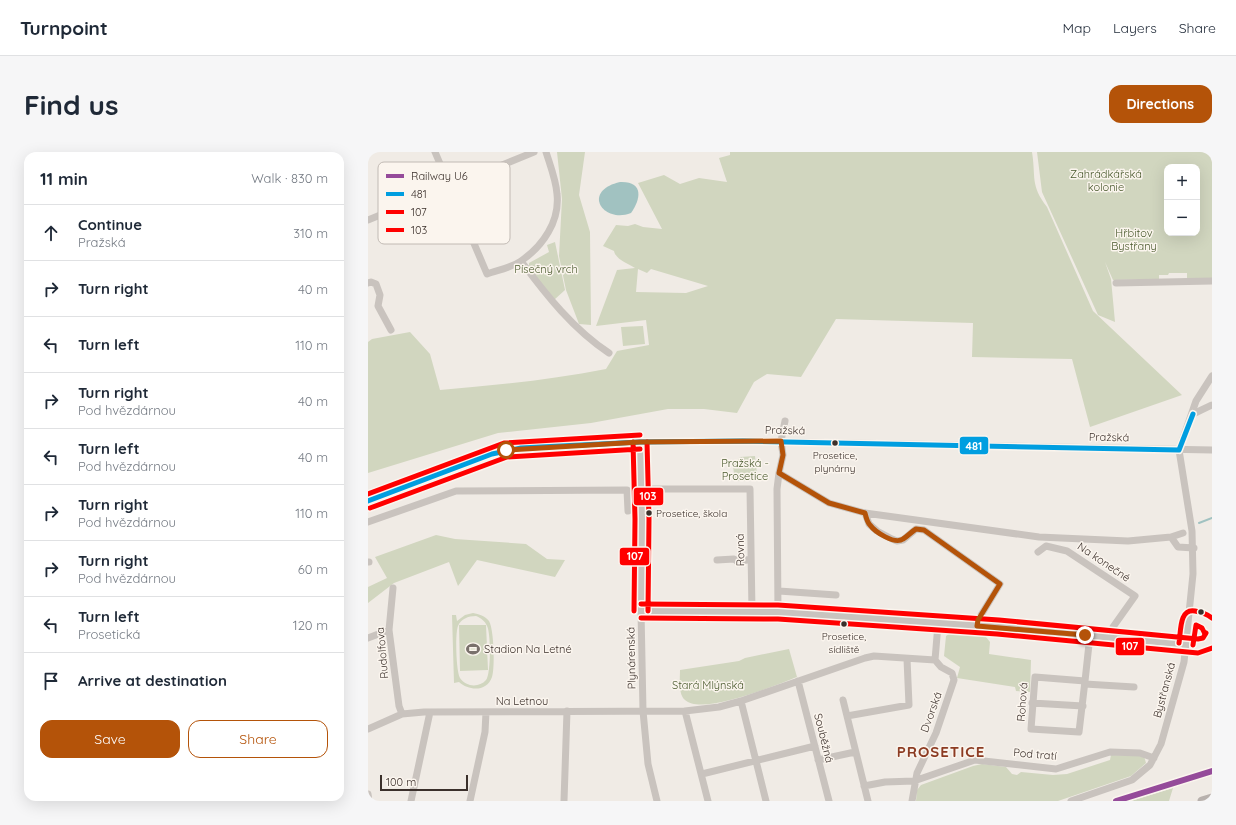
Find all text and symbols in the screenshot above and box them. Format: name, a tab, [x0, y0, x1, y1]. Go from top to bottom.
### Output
text: Turnpoint	[20, 16, 108, 40]
text: Map	[1062, 19, 1091, 37]
text: Layers	[1113, 19, 1157, 37]
text: Share	[1179, 19, 1216, 37]
button: Directions	[1109, 85, 1212, 123]
text: Find us	[24, 87, 118, 122]
legend	[378, 162, 510, 244]
map controls	[1164, 164, 1200, 236]
button: +	[1164, 164, 1200, 200]
park label: Zahrádkářská kolonie	[1070, 167, 1142, 194]
text: 11 min	[40, 168, 88, 189]
text: Railway U6	[411, 169, 468, 183]
text: Walk · 830 m	[251, 170, 328, 186]
text: 481	[411, 187, 427, 201]
button: −	[1164, 200, 1200, 236]
text: 107	[411, 205, 427, 219]
text: Continue	[78, 215, 142, 234]
icon: ahead	[40, 222, 62, 244]
text: 103	[411, 223, 428, 237]
text: 310 m	[293, 225, 328, 241]
park label: Hřbitov Bystřany	[1111, 226, 1157, 253]
text: Pražská	[78, 234, 126, 250]
park label: Písečný vrch	[514, 262, 578, 276]
icon: right	[40, 278, 62, 300]
text: Turn right	[78, 279, 149, 298]
text: 40 m	[298, 281, 328, 297]
icon: left	[40, 334, 62, 356]
text: Turn left	[78, 335, 140, 354]
text: 110 m	[295, 337, 328, 353]
text: Turn right	[78, 383, 149, 402]
icon: right	[40, 390, 62, 412]
text: 40 m	[298, 393, 328, 409]
text: Pod hvězdárnou	[78, 402, 176, 418]
street label: Pražská	[765, 423, 805, 437]
street label: Pražská	[1089, 430, 1129, 444]
line badge: 481	[959, 436, 989, 455]
marker: Prosetice, plynárny	[830, 438, 840, 448]
text: Turn left	[78, 439, 140, 458]
text: 481	[966, 439, 982, 453]
route start	[497, 441, 515, 459]
icon: left	[40, 446, 62, 468]
text: 40 m	[298, 449, 328, 465]
place label: Prosetice, plynárny	[813, 449, 857, 475]
park label: Pražská - Prosetice	[721, 456, 769, 483]
text: Pod hvězdárnou	[78, 458, 176, 474]
line badge: 103	[633, 487, 664, 506]
text: 103	[640, 489, 657, 503]
text: Turn right	[78, 495, 149, 514]
icon: right	[40, 502, 62, 524]
text: 110 m	[295, 505, 328, 521]
place label: Prosetice, škola	[656, 507, 727, 520]
marker: Prosetice, škola	[644, 508, 654, 518]
text: Pod hvězdárnou	[78, 514, 176, 530]
street label: Rovná	[733, 534, 747, 566]
street label: Na konečné	[1075, 539, 1133, 585]
line badge: 107	[619, 547, 650, 566]
text: 107	[627, 549, 643, 563]
text: Turn right	[78, 551, 149, 570]
icon: right	[40, 558, 62, 580]
text: 60 m	[298, 561, 328, 577]
text: Pod hvězdárnou	[78, 570, 176, 586]
text: Turn left	[78, 607, 140, 626]
unlabelled marker	[1196, 607, 1206, 617]
icon: left	[40, 614, 62, 636]
text: 120 m	[293, 617, 328, 633]
marker: Prosetice, sídliště	[839, 619, 849, 629]
text: Prosetická	[78, 626, 140, 642]
route end	[1076, 626, 1094, 644]
street label: Rudolfova	[373, 627, 391, 679]
street label: Plynárenská	[623, 627, 639, 689]
place label: Prosetice, sídliště	[822, 630, 866, 656]
line badge: 107	[1115, 637, 1145, 656]
text: 107	[1122, 639, 1138, 653]
sports icon: Stadion Na Letné	[465, 641, 481, 657]
place label: Stadion Na Letné	[484, 642, 572, 656]
street label: Bystřanská	[1150, 661, 1178, 719]
icon: arrive	[40, 670, 62, 692]
text: Arrive at destination	[78, 671, 227, 690]
park label: Stará Mlýnská	[672, 678, 744, 692]
street label: Rohová	[1014, 682, 1030, 722]
street label: Dvorská	[917, 690, 945, 734]
street label: Na Letnou	[496, 694, 548, 708]
street label: Souběžná	[811, 712, 837, 764]
button: Save	[40, 720, 180, 758]
button: Share	[188, 720, 328, 758]
district label: PROSETICE	[897, 742, 985, 761]
street label: Pod tratí	[1013, 745, 1058, 763]
scale bar	[380, 773, 468, 792]
text: 100 m	[386, 775, 416, 789]

